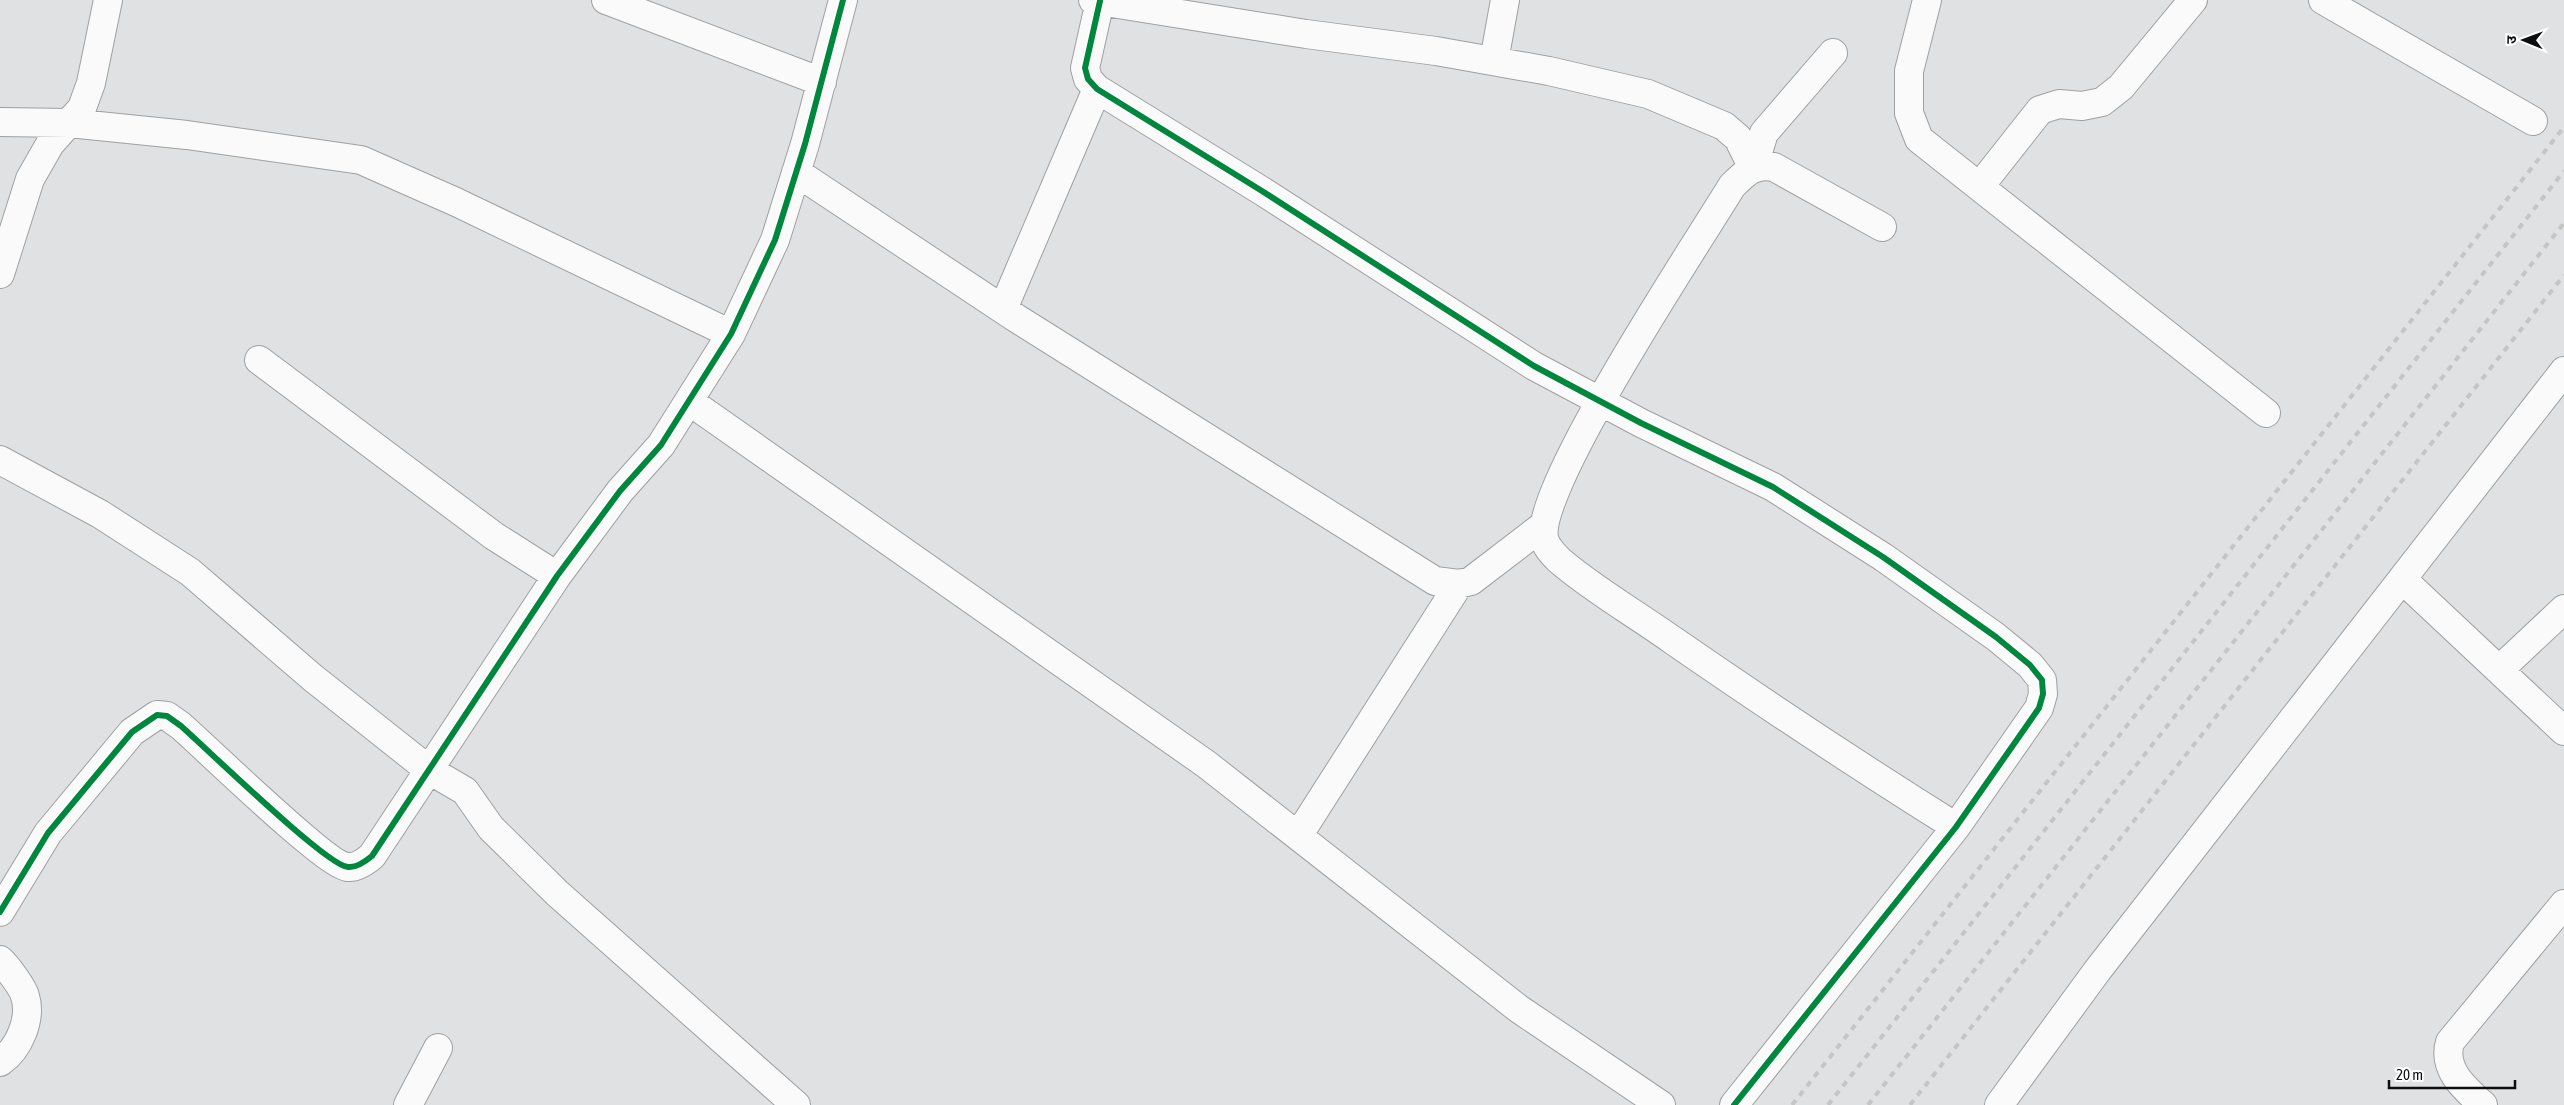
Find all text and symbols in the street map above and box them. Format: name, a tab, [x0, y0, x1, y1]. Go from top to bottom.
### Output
north arrow	[2499, 15, 2549, 65]
text: उ	[2503, 35, 2519, 44]
scale bar	[2389, 1058, 2515, 1090]
text: 20 m	[2396, 1066, 2423, 1083]

